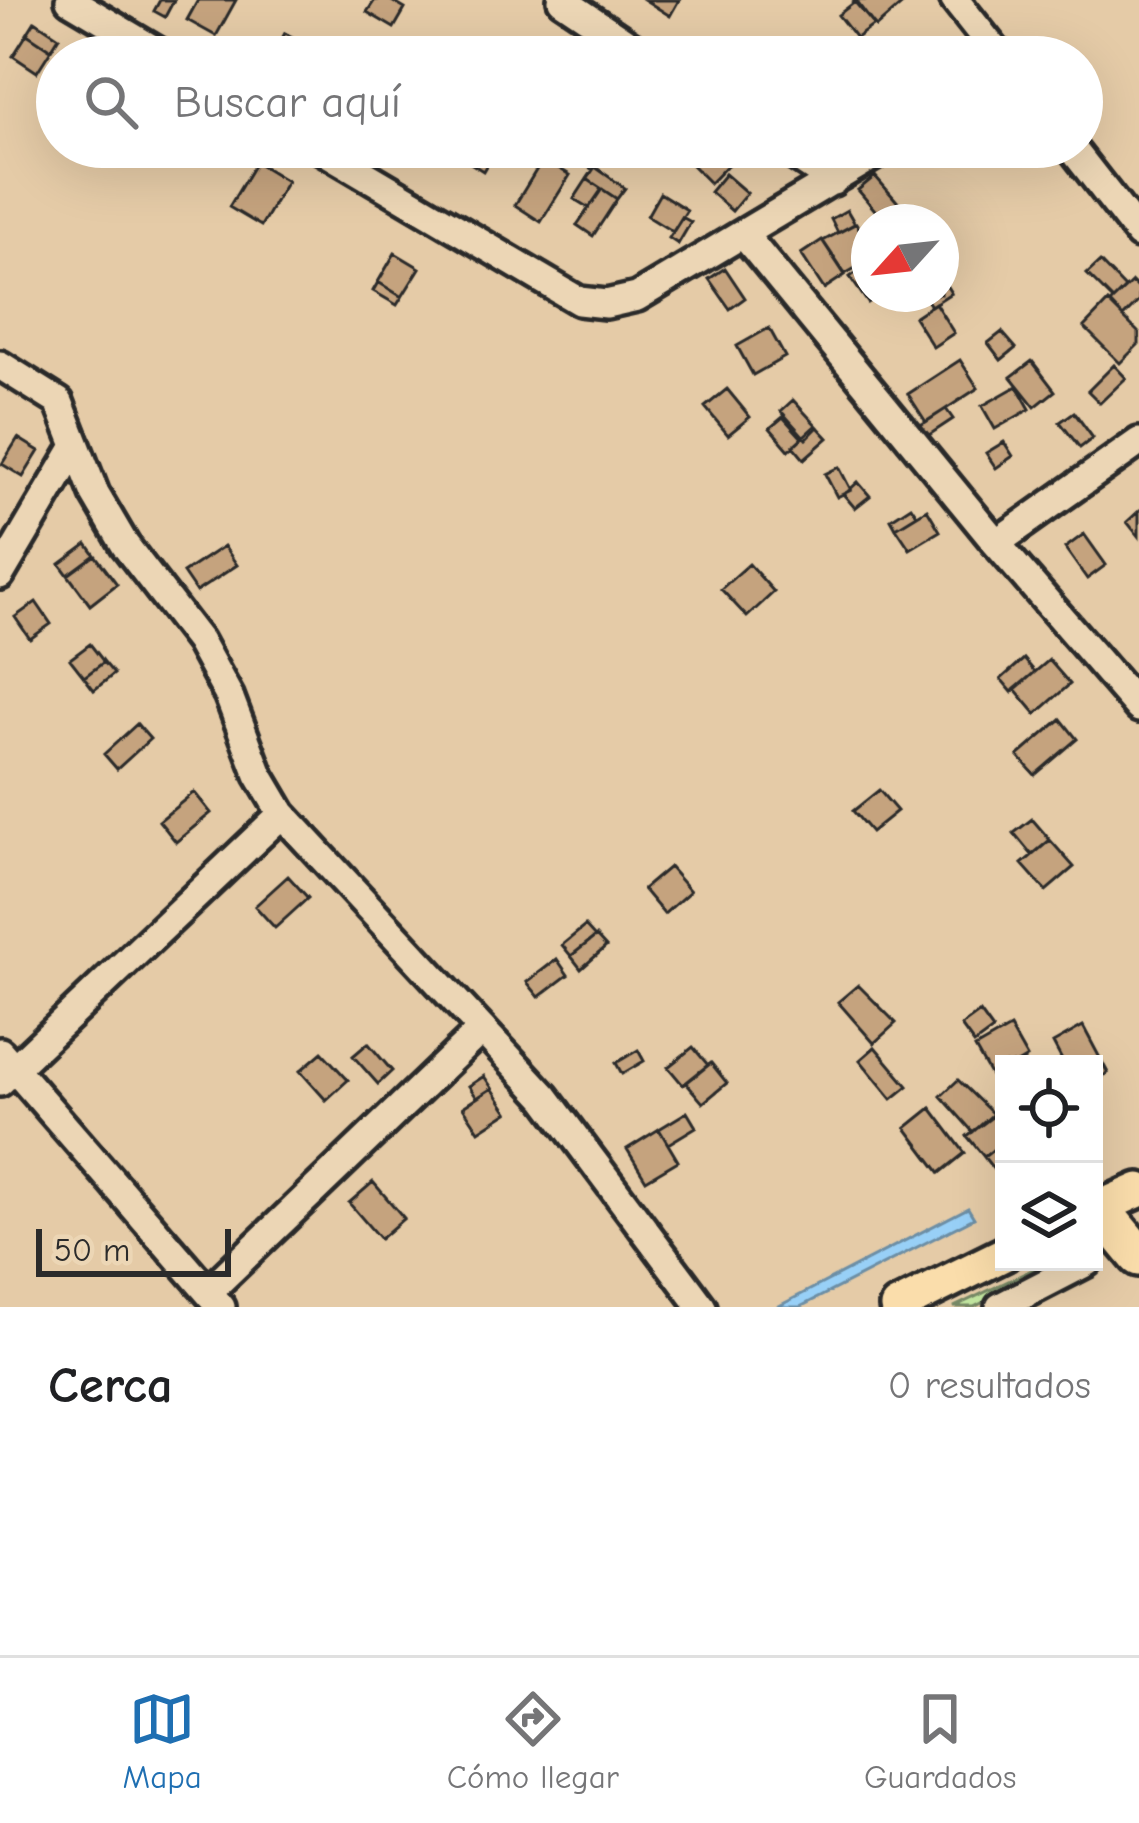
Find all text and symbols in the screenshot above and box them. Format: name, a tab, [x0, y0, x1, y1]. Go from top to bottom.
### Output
search box	[36, 36, 1103, 168]
icon: search	[78, 69, 144, 135]
text: Buscar aquí	[174, 76, 401, 128]
north arrow	[851, 204, 959, 312]
map controls	[995, 1055, 1103, 1271]
button: locate	[995, 1055, 1103, 1163]
button: layers	[995, 1163, 1103, 1271]
scale bar	[36, 1223, 231, 1276]
text: 50 m	[54, 1231, 130, 1269]
text: Cerca	[48, 1356, 173, 1415]
text: 0 resultados	[888, 1363, 1091, 1408]
tab: Mapa	[123, 1686, 202, 1796]
tab: Cómo llegar	[447, 1686, 619, 1796]
tab: Guardados	[864, 1686, 1016, 1796]

